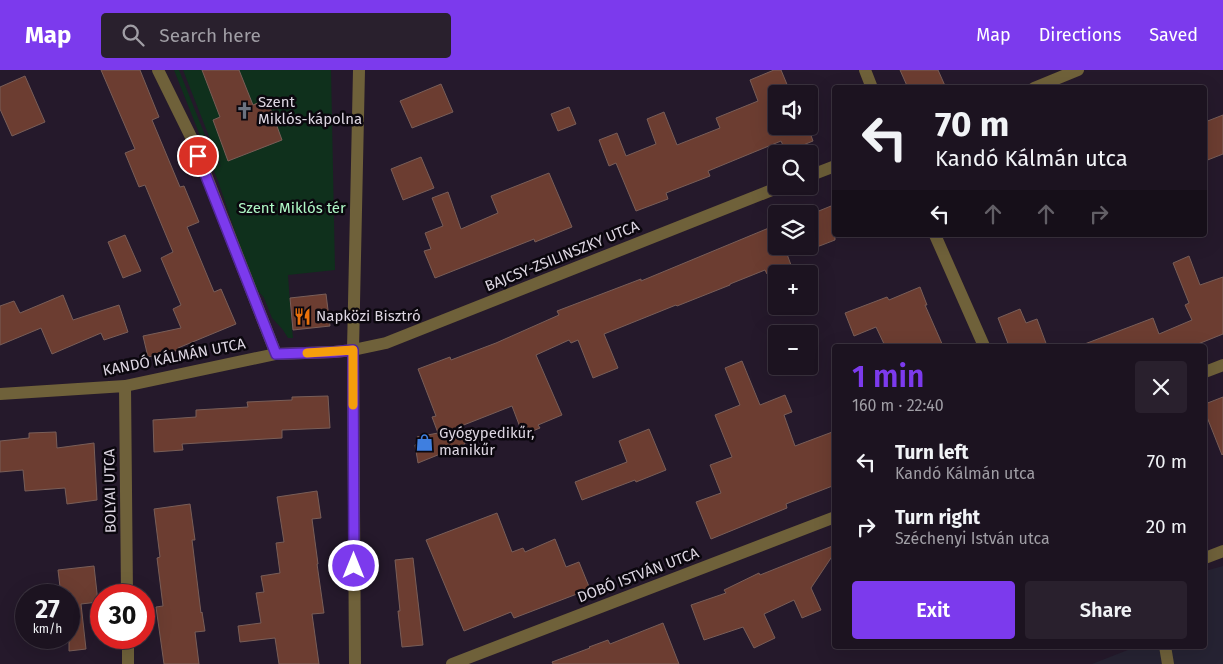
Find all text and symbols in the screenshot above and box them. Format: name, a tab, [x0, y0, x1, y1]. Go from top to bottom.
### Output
search box	[101, 13, 451, 58]
text: Map	[25, 21, 71, 49]
icon: search	[119, 21, 147, 49]
text: Search here	[159, 24, 261, 47]
text: Map	[976, 24, 1011, 46]
text: Directions	[1039, 24, 1121, 46]
text: Saved	[1149, 24, 1198, 46]
map controls	[768, 85, 818, 375]
button: sound	[768, 85, 818, 135]
place label: Szent Miklós-kápolna	[258, 93, 362, 128]
church icon: Szent Miklós-kápolna	[234, 101, 254, 121]
text: 70 m	[935, 103, 1009, 145]
icon: left	[852, 105, 917, 170]
pin	[177, 135, 219, 177]
icon: arrive	[184, 142, 212, 170]
button: search	[768, 145, 818, 195]
text: Kandó Kálmán utca	[935, 145, 1128, 172]
park label: Szent Miklós tér	[238, 199, 346, 217]
icon: left	[926, 200, 954, 228]
icon: ahead	[979, 200, 1007, 228]
icon: ahead	[1032, 200, 1060, 228]
icon: right	[1085, 200, 1113, 228]
button: layers	[768, 205, 818, 255]
street label: BAJCSY-ZSILINSZKY UTCA	[482, 217, 642, 295]
button: +	[768, 265, 818, 315]
restaurant icon: Napközi Bisztró	[292, 306, 312, 326]
place label: Napközi Bisztró	[316, 307, 421, 325]
button: −	[768, 325, 818, 375]
street label: KANDÓ KÁLMÁN UTCA	[101, 334, 247, 380]
text: 1 min	[852, 359, 924, 395]
button: close	[1135, 361, 1187, 413]
text: 160 m · 22:40	[852, 396, 944, 415]
place label: Gyógypedikűr, manikűr	[439, 424, 535, 459]
shop icon: Gyógypedikűr, manikűr	[415, 432, 435, 452]
text: Turn left	[895, 441, 969, 464]
street label: BOLYAI UTCA	[100, 448, 120, 533]
icon: left	[852, 448, 880, 476]
text: 70 m	[1147, 450, 1187, 473]
text: Kandó Kálmán utca	[895, 464, 1035, 483]
text: Turn right	[895, 506, 980, 529]
icon: right	[852, 513, 880, 541]
text: 20 m	[1146, 515, 1187, 538]
text: Széchenyi István utca	[895, 529, 1050, 548]
position arrow	[327, 539, 379, 591]
street label: DOBÓ ISTVÁN UTCA	[575, 543, 702, 606]
button: Exit	[852, 581, 1015, 639]
button: Share	[1025, 581, 1187, 639]
speed limit sign: 30	[90, 584, 155, 649]
text: 27	[35, 595, 60, 625]
text: km/h	[33, 622, 62, 636]

